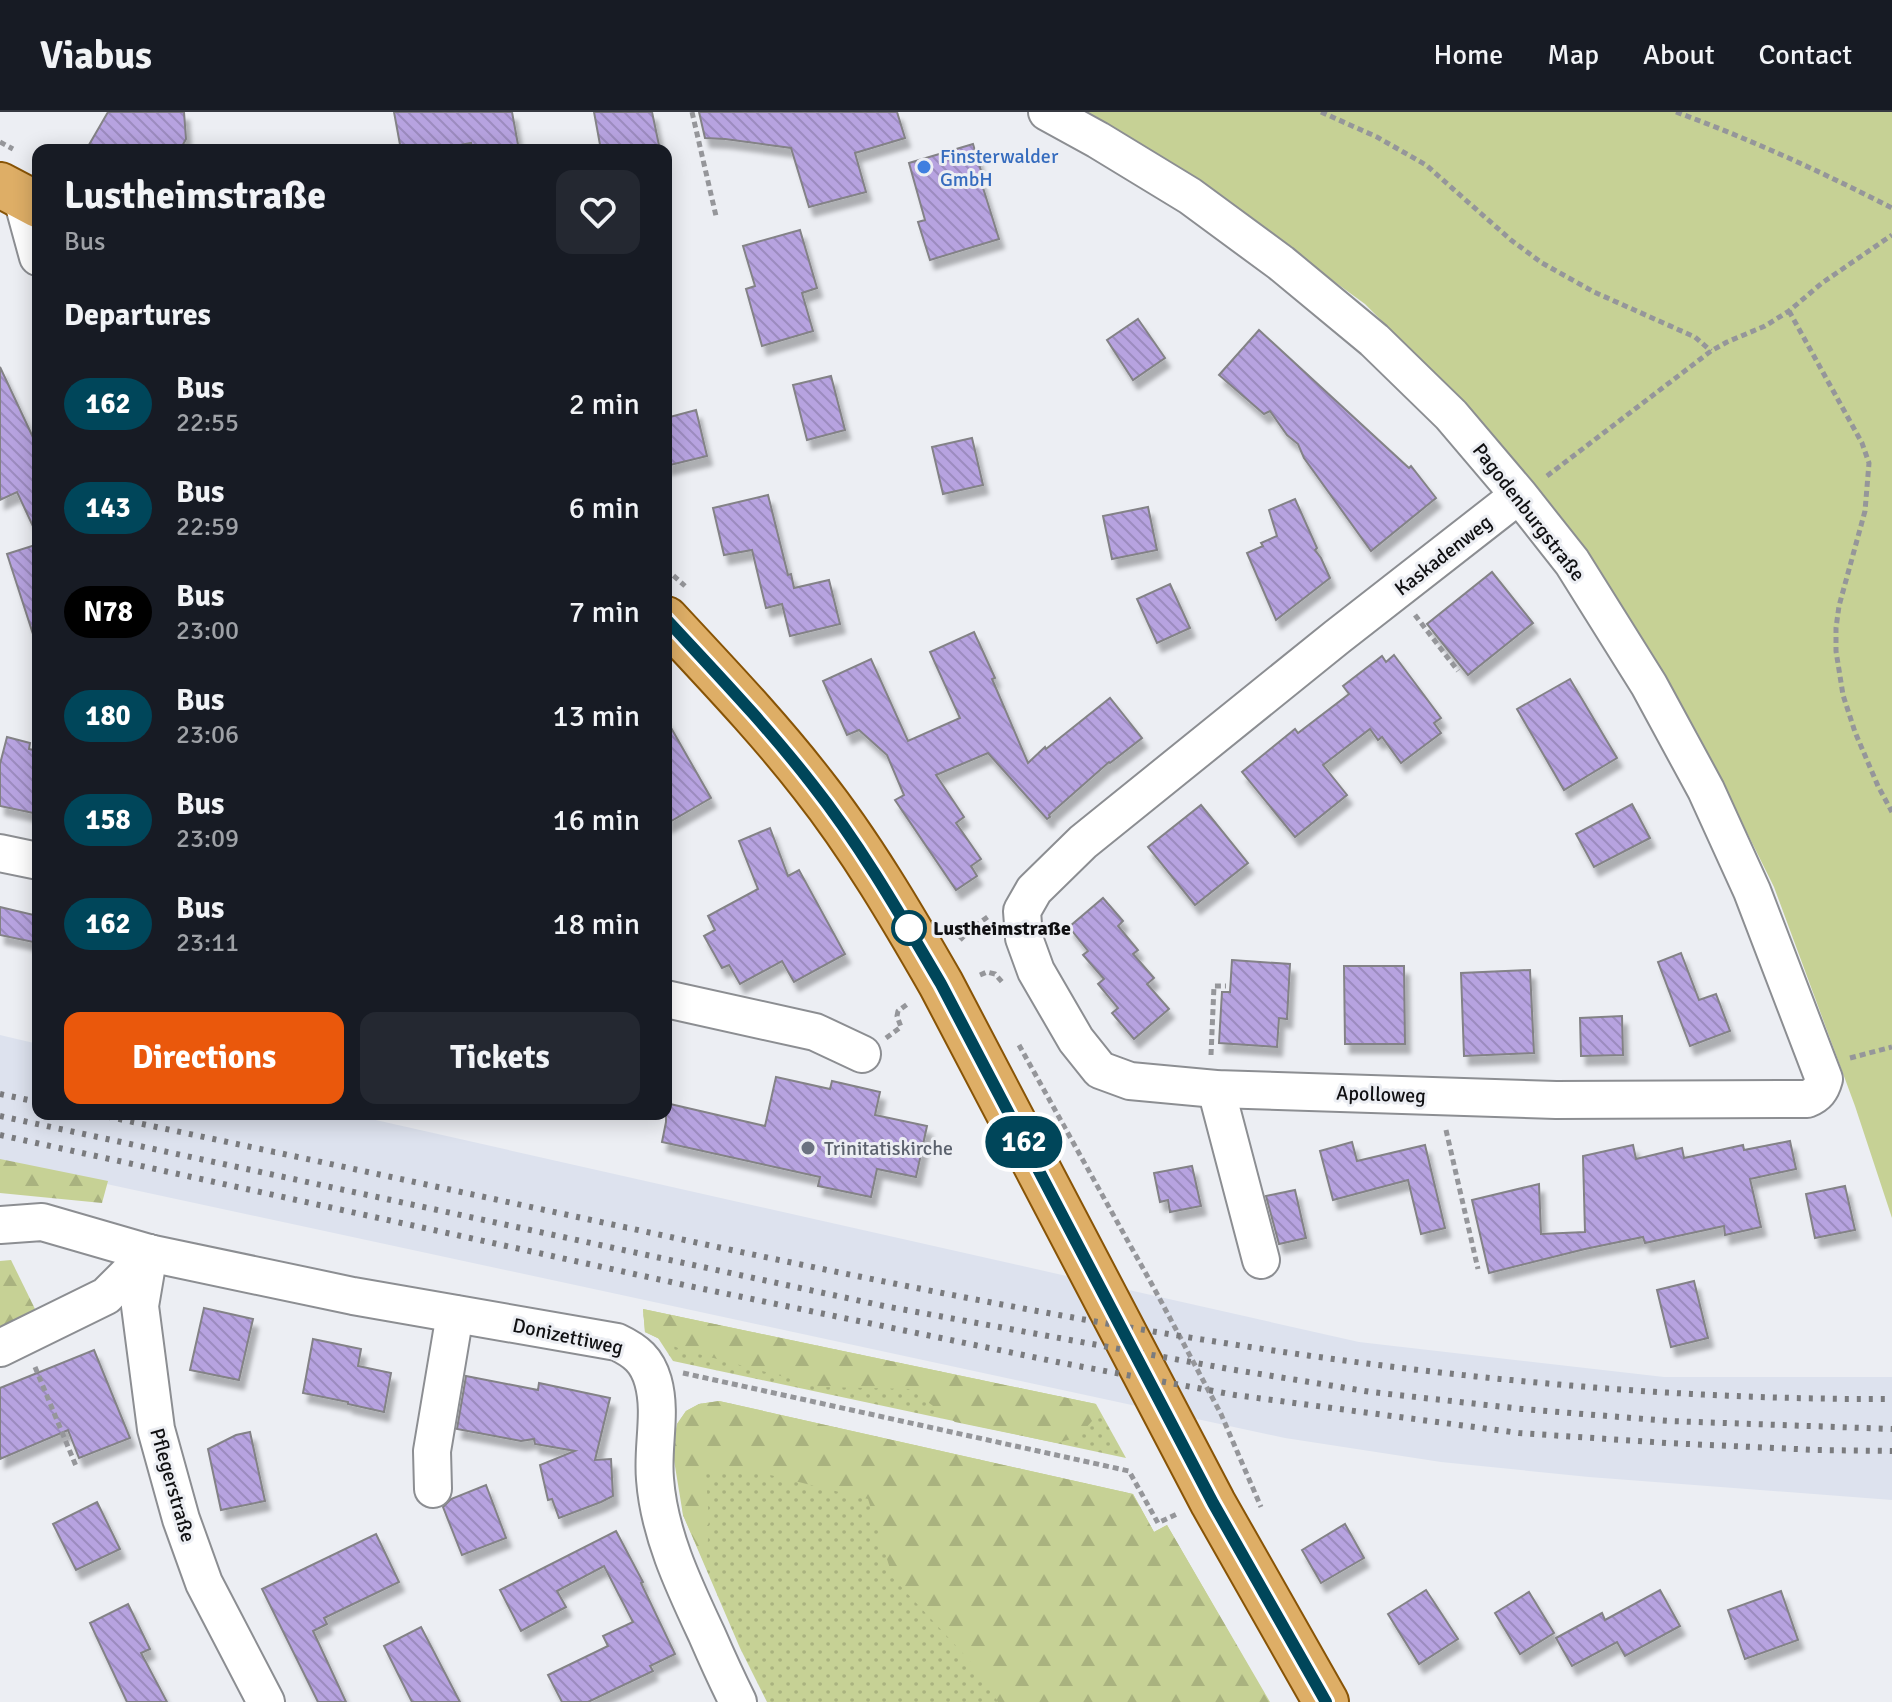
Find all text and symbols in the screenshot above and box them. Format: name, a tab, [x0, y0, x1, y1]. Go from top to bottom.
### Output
text: Viabus	[40, 32, 152, 79]
text: Home	[1434, 38, 1503, 72]
text: Map	[1547, 38, 1599, 72]
text: About	[1643, 38, 1715, 72]
text: Contact	[1759, 38, 1852, 72]
place label: Finsterwalder GmbH	[940, 144, 1059, 192]
marker: Finsterwalder GmbH	[915, 158, 933, 176]
button: heart	[556, 170, 640, 254]
text: Lustheimstraße	[64, 172, 326, 219]
text: Bus	[64, 226, 105, 258]
text: Departures	[64, 297, 211, 334]
text: Bus	[176, 370, 224, 407]
text: 2 min	[569, 386, 640, 423]
text: 162	[85, 387, 131, 421]
text: 22:55	[176, 407, 239, 439]
street label: Pagodenburgstraße	[1467, 438, 1590, 586]
text: Bus	[176, 474, 224, 511]
text: 6 min	[569, 490, 640, 527]
text: 143	[85, 491, 131, 525]
street label: Kaskadenweg	[1390, 510, 1497, 601]
text: 22:59	[176, 511, 239, 543]
text: Bus	[176, 578, 224, 615]
text: 7 min	[569, 594, 640, 631]
text: N78	[83, 595, 133, 629]
text: 23:00	[176, 615, 239, 647]
text: Bus	[176, 682, 224, 719]
text: 13 min	[553, 698, 640, 735]
text: 180	[85, 699, 131, 733]
text: 23:06	[176, 719, 239, 751]
text: Bus	[176, 786, 224, 823]
text: 16 min	[553, 802, 640, 839]
text: 158	[85, 803, 131, 837]
text: 23:09	[176, 823, 239, 855]
text: Bus	[176, 890, 224, 927]
text: 18 min	[553, 906, 640, 943]
text: 162	[85, 907, 131, 941]
marker: Lustheimstraße	[892, 911, 926, 945]
place label: Lustheimstraße	[933, 916, 1071, 941]
text: 23:11	[176, 927, 239, 959]
button: Directions	[64, 1012, 344, 1104]
button: Tickets	[360, 1012, 640, 1104]
street label: Apolloweg	[1336, 1080, 1426, 1109]
line badge: 162	[978, 1116, 1070, 1168]
text: 162	[1001, 1125, 1047, 1159]
place label: Trinitatiskirche	[824, 1136, 953, 1161]
marker: Trinitatiskirche	[799, 1139, 817, 1157]
street label: Donizettiweg	[510, 1313, 626, 1360]
street label: Pflegerstraße	[144, 1425, 201, 1545]

